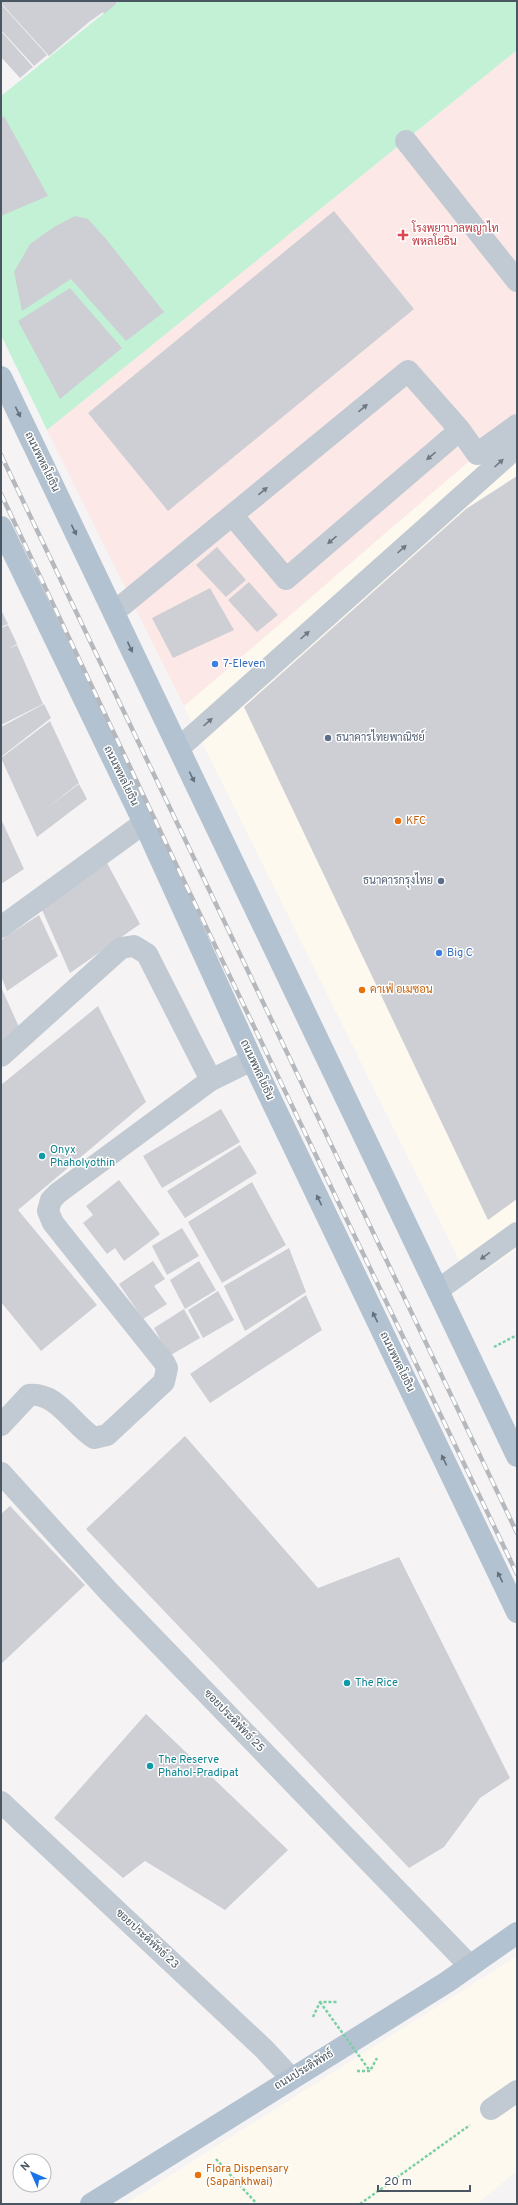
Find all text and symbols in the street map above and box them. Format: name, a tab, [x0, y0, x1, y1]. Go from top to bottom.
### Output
place label: โรงพยาบาลพญาไท พหลโยธิน	[411, 220, 499, 249]
marker: โรงพยาบาลพญาไท พหลโยธิน	[397, 229, 409, 241]
one-way arrow	[358, 404, 369, 413]
one-way arrow	[15, 407, 21, 418]
street label: ถนนพหลโยธิน	[21, 429, 64, 494]
one-way arrow	[425, 451, 436, 460]
one-way arrow	[494, 458, 504, 467]
one-way arrow	[258, 487, 268, 496]
one-way arrow	[71, 524, 77, 535]
one-way arrow	[326, 535, 337, 544]
one-way arrow	[397, 544, 407, 554]
one-way arrow	[299, 631, 310, 640]
one-way arrow	[127, 641, 133, 652]
place label: 7-Eleven	[223, 657, 265, 671]
marker: 7-Eleven	[210, 659, 220, 669]
one-way arrow	[203, 718, 212, 727]
place label: ธนาคารไทยพาณิชย์	[336, 729, 425, 745]
marker: ธนาคารไทยพาณิชย์	[323, 733, 333, 743]
street label: ถนนพหลโยธิน	[100, 743, 143, 808]
one-way arrow	[189, 771, 195, 782]
place label: KFC	[406, 814, 426, 828]
marker: KFC	[393, 816, 403, 826]
place label: ธนาคารกรุงไทย	[363, 872, 433, 889]
marker: ธนาคารกรุงไทย	[436, 876, 446, 886]
place label: Big C	[447, 946, 473, 960]
marker: Big C	[434, 948, 444, 958]
place label: คาเฟ่ อเมซอน	[370, 982, 433, 997]
marker: คาเฟ่ อเมซอน	[357, 985, 367, 995]
street label: ถนนพหลโยธิน	[237, 1037, 279, 1102]
place label: Onyx Phaholyothin	[50, 1143, 115, 1170]
marker: Onyx Phaholyothin	[37, 1151, 47, 1161]
one-way arrow	[316, 1194, 322, 1206]
one-way arrow	[480, 1252, 491, 1260]
one-way arrow	[372, 1311, 378, 1323]
street label: ถนนพหลโยธิน	[376, 1329, 419, 1394]
one-way arrow	[441, 1454, 447, 1465]
one-way arrow	[497, 1571, 503, 1582]
place label: The Rice	[355, 1676, 398, 1690]
marker: The Rice	[342, 1678, 352, 1688]
street label: ซอยประดิพัทธ์ 25	[201, 1685, 269, 1755]
place label: The Reserve Phahol-Pradipat	[158, 1753, 239, 1780]
marker: The Reserve Phahol-Pradipat	[145, 1761, 155, 1771]
street label: ซอยประดิพัทธ์ 23	[112, 1905, 183, 1972]
street label: ถนนประดิพัทธ์	[271, 2045, 336, 2093]
north arrow	[12, 2153, 52, 2193]
text: N	[18, 2159, 33, 2174]
place label: Flora Dispensary (Sapankhwai)	[206, 2162, 289, 2189]
scale bar	[378, 2167, 470, 2193]
marker: Flora Dispensary (Sapankhwai)	[193, 2170, 203, 2180]
text: 20 m	[384, 2174, 412, 2190]

